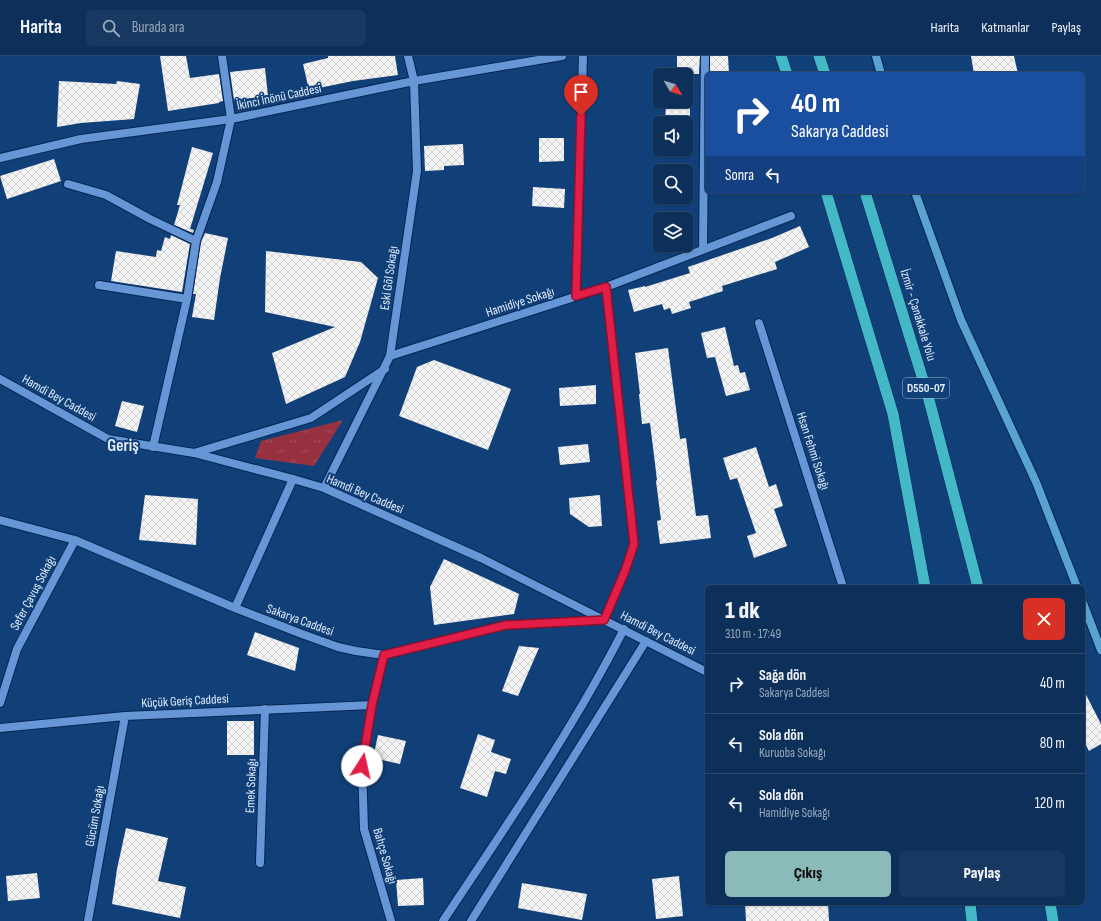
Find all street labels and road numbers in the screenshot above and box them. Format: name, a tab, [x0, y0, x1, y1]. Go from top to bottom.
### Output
street label: İkinci İnönü Caddesi	[235, 79, 323, 114]
street label: Eski Göl Sokağı	[377, 245, 401, 311]
street label: İzmir - Çanakkale Yolu	[896, 267, 940, 363]
street label: Hamidiye Sokağı	[484, 283, 556, 321]
street label: Hamdi Bey Caddesi	[19, 371, 99, 425]
road number: D550-07	[903, 378, 949, 398]
street label: Hsan Fehmi Sokağı	[793, 410, 833, 492]
street label: Hamdi Bey Caddesi	[324, 471, 406, 517]
street label: Sefer Çavuş Sokağı	[7, 553, 59, 633]
street label: Sakarya Caddesi	[264, 600, 336, 640]
street label: Hamdi Bey Caddesi	[618, 607, 698, 659]
street label: Küçük Geriş Caddesi	[141, 691, 229, 711]
street label: Emek Sokağı	[242, 758, 260, 814]
street label: Gücüm Sokağı	[82, 784, 108, 848]
street label: Bahçe Sokağı	[369, 826, 401, 886]

